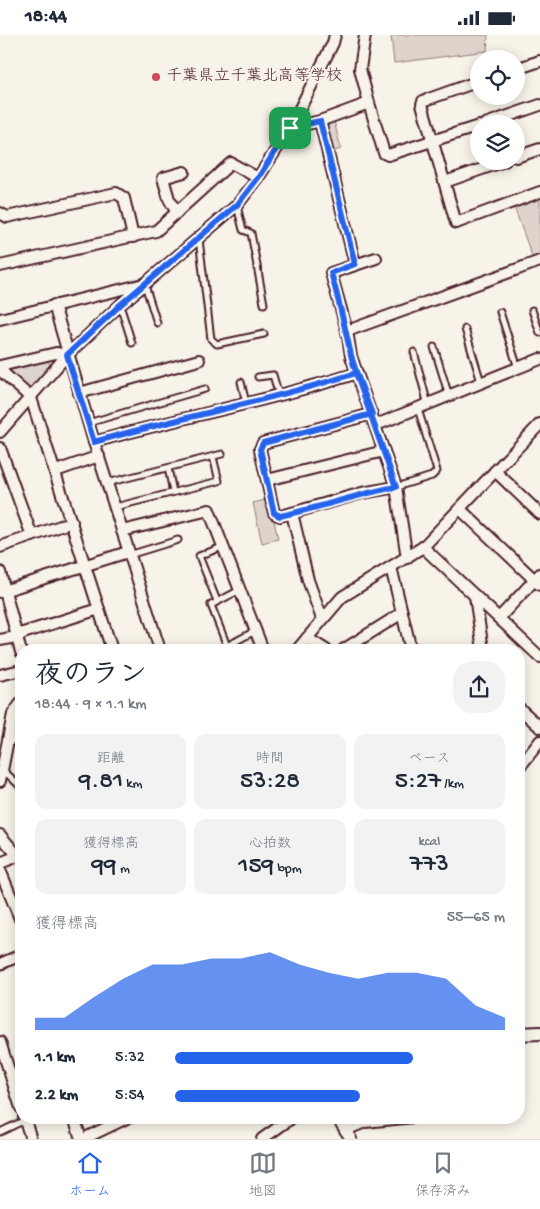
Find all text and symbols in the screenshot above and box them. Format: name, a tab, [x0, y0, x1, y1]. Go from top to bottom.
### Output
text: 18:44	[25, 6, 67, 29]
map controls	[470, 50, 525, 170]
button: locate	[470, 50, 525, 105]
place label: 千葉県立千葉北高等学校	[166, 67, 342, 87]
marker: 千葉県立千葉北高等学校	[150, 71, 162, 83]
pin	[269, 107, 311, 149]
icon: arrive	[276, 114, 304, 142]
button: layers	[470, 115, 525, 170]
text: 夜のラン	[35, 660, 147, 693]
button: share	[453, 661, 505, 713]
text: 18:44 · 9 × 1.1 km	[35, 696, 147, 715]
text: 距離	[97, 751, 125, 768]
text: 時間	[256, 751, 284, 768]
text: ペース	[409, 751, 450, 768]
text: 9.81	[79, 768, 123, 797]
text: 53:28	[240, 768, 300, 797]
text: 5:27	[395, 768, 441, 797]
text: km	[123, 776, 143, 793]
text: /km	[441, 776, 464, 793]
text: kcal	[418, 834, 440, 851]
text: 獲得標高	[83, 836, 139, 853]
text: 心拍数	[249, 836, 291, 853]
text: 773	[410, 851, 449, 880]
text: 99	[92, 853, 117, 882]
text: 159	[238, 853, 274, 882]
text: m	[117, 861, 130, 878]
text: bpm	[274, 861, 302, 878]
text: 55–65 m	[447, 909, 505, 928]
text: 獲得標高	[35, 916, 99, 935]
text: 1.1 km	[35, 1049, 75, 1068]
text: 5:32	[115, 1049, 145, 1068]
text: 2.2 km	[35, 1087, 78, 1106]
text: 5:54	[115, 1087, 144, 1106]
tab: ホーム	[69, 1149, 111, 1201]
tab: 地図	[249, 1149, 277, 1201]
tab: 保存済み	[415, 1149, 471, 1201]

